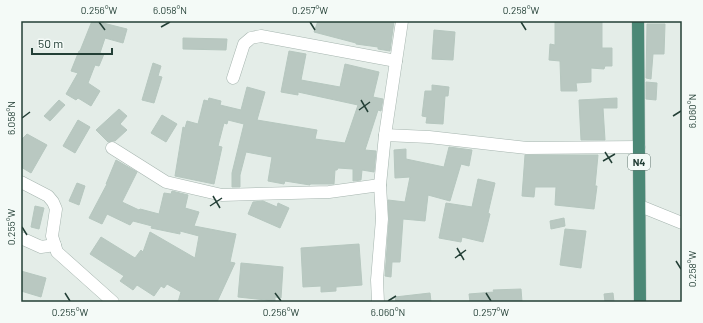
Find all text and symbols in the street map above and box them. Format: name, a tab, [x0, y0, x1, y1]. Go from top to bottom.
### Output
text: 0.256°W	[81, 4, 118, 16]
text: 6.058°N	[153, 4, 187, 16]
text: 0.257°W	[292, 4, 328, 16]
text: 0.258°W	[503, 4, 540, 16]
scale bar	[32, 30, 112, 56]
text: 50 m	[38, 36, 63, 50]
text: 6.060°N	[686, 94, 698, 128]
text: 6.058°N	[5, 101, 17, 135]
road number: N4	[628, 154, 650, 170]
text: 0.255°W	[5, 208, 17, 245]
text: 0.258°W	[686, 250, 698, 287]
text: 0.255°W	[52, 306, 89, 318]
text: 0.256°W	[263, 306, 300, 318]
text: 6.060°N	[371, 306, 405, 318]
text: 0.257°W	[473, 306, 509, 318]

